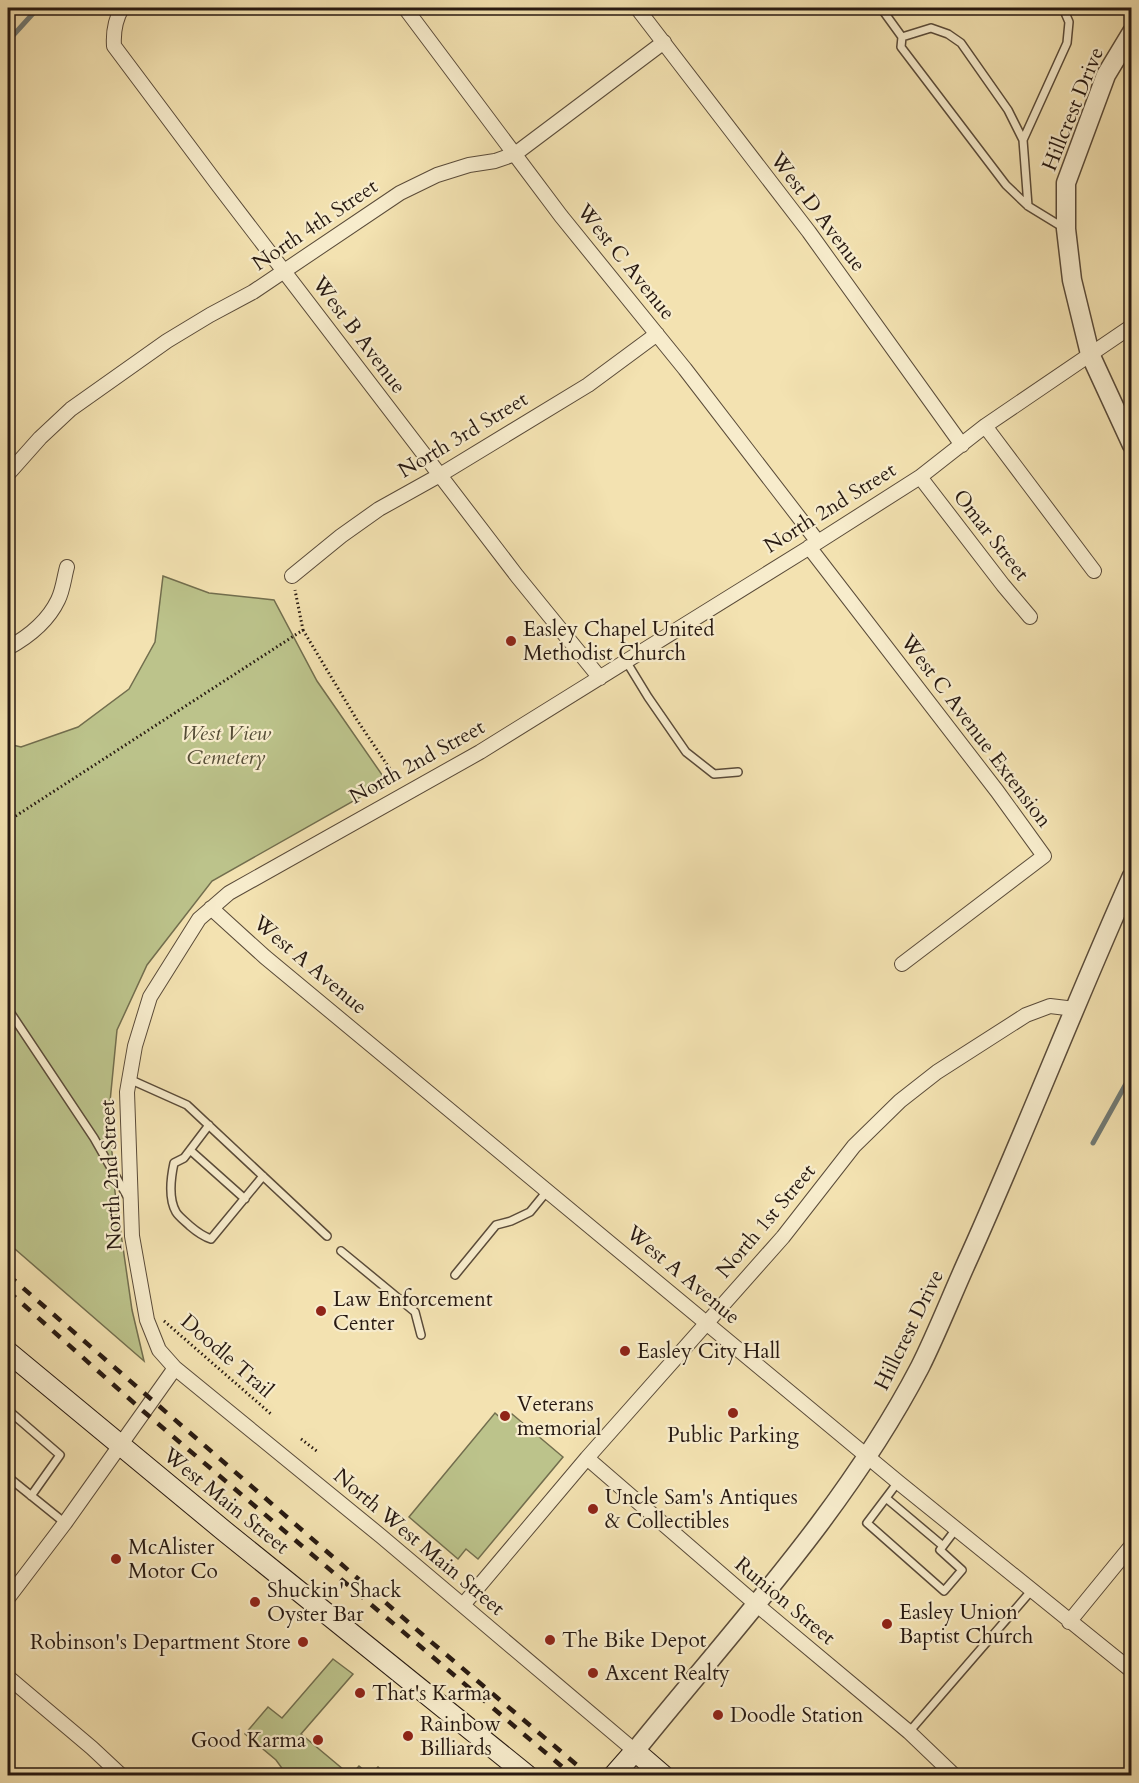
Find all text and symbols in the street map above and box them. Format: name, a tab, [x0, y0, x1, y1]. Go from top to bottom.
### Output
street label: Hillcrest Drive	[1035, 43, 1111, 175]
street label: West D Avenue	[763, 145, 873, 278]
street label: North 4th Street	[246, 172, 384, 278]
street label: West C Avenue	[569, 197, 682, 326]
street label: West B Avenue	[305, 270, 413, 400]
street label: North 3rd Street	[393, 385, 534, 485]
street label: North 2nd Street	[758, 456, 902, 560]
street label: Omar Street	[946, 483, 1036, 587]
place label: Easley Chapel United Methodist Church	[523, 615, 714, 668]
street label: West C Avenue Extension	[893, 628, 1058, 834]
marker: Easley Chapel United Methodist Church	[504, 634, 518, 648]
street label: North 2nd Street	[344, 713, 490, 811]
park label: West View Cemetery	[181, 719, 271, 772]
street label: West A Avenue	[246, 908, 373, 1021]
street label: North 2nd Street	[93, 1099, 129, 1251]
street label: North 1st Street	[709, 1157, 823, 1284]
street label: West A Avenue	[619, 1218, 746, 1331]
street label: Hillcrest Drive	[867, 1265, 951, 1395]
place label: Law Enforcement Center	[333, 1285, 493, 1338]
marker: Law Enforcement Center	[314, 1304, 328, 1318]
street label: Doodle Trail	[174, 1307, 280, 1405]
place label: Easley City Hall	[637, 1337, 780, 1366]
marker: Easley City Hall	[618, 1344, 632, 1358]
place label: Veterans memorial	[517, 1390, 601, 1443]
marker: Public Parking	[726, 1406, 740, 1420]
marker: Veterans memorial	[498, 1409, 512, 1423]
place label: Public Parking	[667, 1421, 799, 1450]
street label: West Main Street	[156, 1440, 296, 1561]
street label: North West Main Street	[327, 1462, 511, 1623]
place label: Uncle Sam's Antiques & Collectibles	[605, 1483, 798, 1536]
marker: Uncle Sam's Antiques & Collectibles	[586, 1502, 600, 1516]
place label: McAlister Motor Co	[128, 1533, 218, 1586]
street label: Runion Street	[728, 1550, 842, 1652]
marker: McAlister Motor Co	[109, 1552, 123, 1566]
place label: Shuckin' Shack Oyster Bar	[267, 1576, 402, 1629]
marker: Shuckin' Shack Oyster Bar	[248, 1595, 262, 1609]
place label: Easley Union Baptist Church	[899, 1598, 1034, 1651]
marker: Easley Union Baptist Church	[880, 1617, 894, 1631]
place label: The Bike Depot	[562, 1626, 707, 1655]
place label: Robinson's Department Store	[30, 1628, 291, 1657]
marker: The Bike Depot	[543, 1633, 557, 1647]
marker: Robinson's Department Store	[296, 1635, 310, 1649]
place label: Axcent Realty	[605, 1659, 730, 1688]
marker: Axcent Realty	[586, 1666, 600, 1680]
place label: That's Karma	[372, 1679, 491, 1708]
marker: That's Karma	[353, 1686, 367, 1700]
place label: Doodle Station	[730, 1701, 864, 1730]
marker: Doodle Station	[711, 1708, 725, 1722]
place label: Rainbow Billiards	[420, 1710, 501, 1763]
place label: Good Karma	[191, 1726, 306, 1755]
marker: Rainbow Billiards	[401, 1729, 415, 1743]
marker: Good Karma	[311, 1733, 325, 1747]

